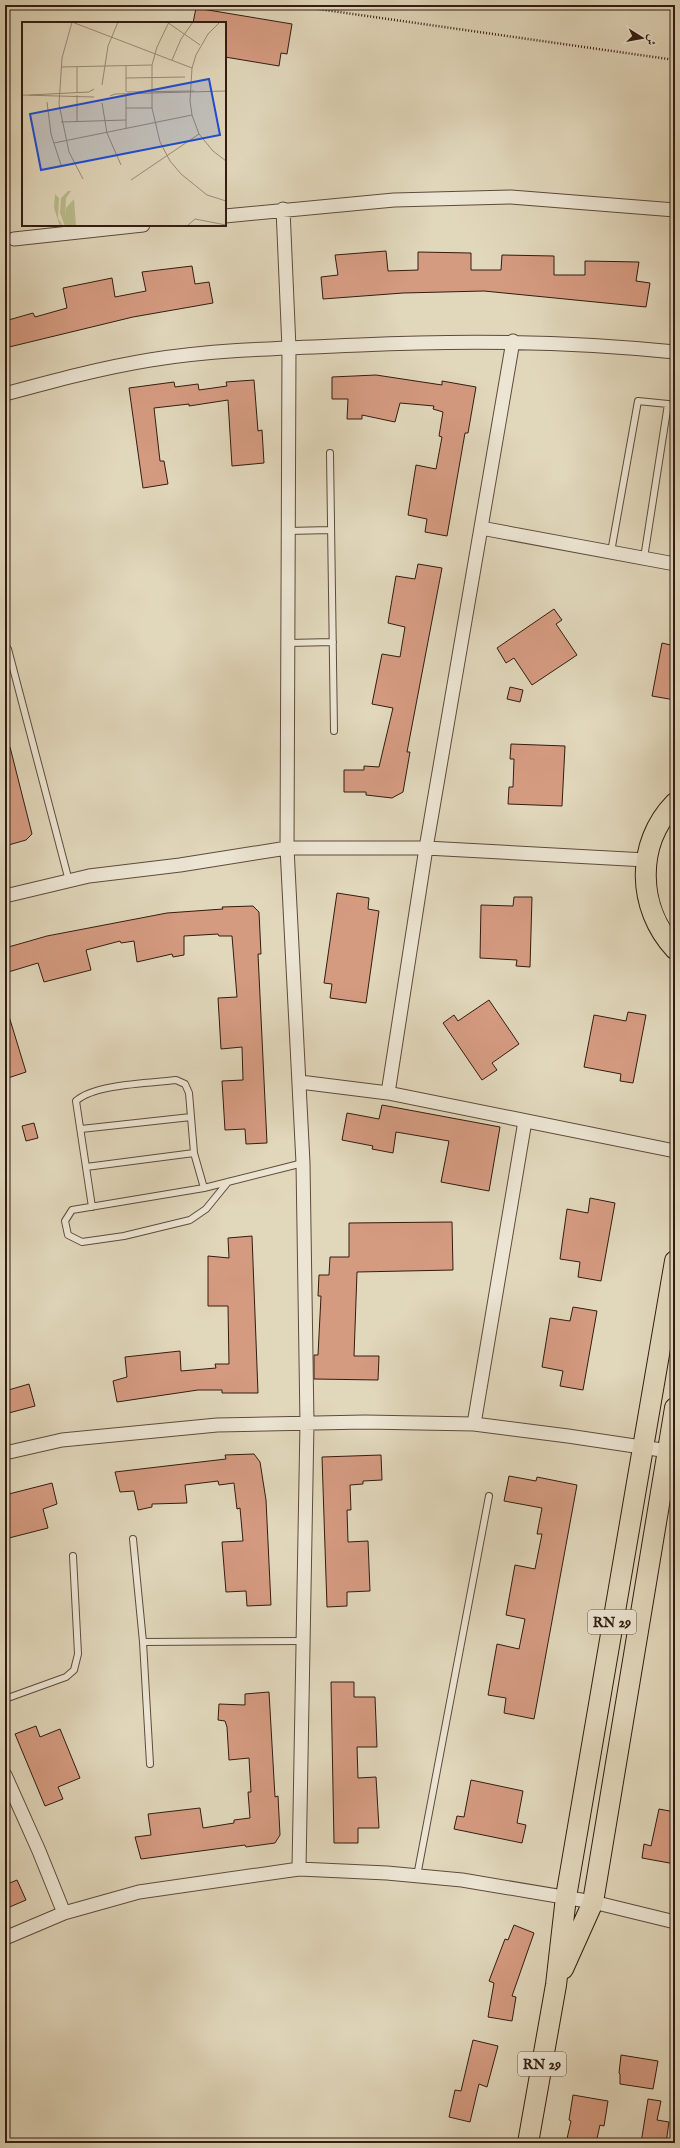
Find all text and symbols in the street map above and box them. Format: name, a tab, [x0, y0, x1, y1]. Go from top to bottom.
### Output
north arrow	[622, 18, 662, 58]
inset map	[22, 22, 226, 226]
text: ش	[643, 33, 659, 46]
road number: RN 29	[588, 1610, 636, 1634]
road number: RN 29	[518, 2052, 566, 2076]

